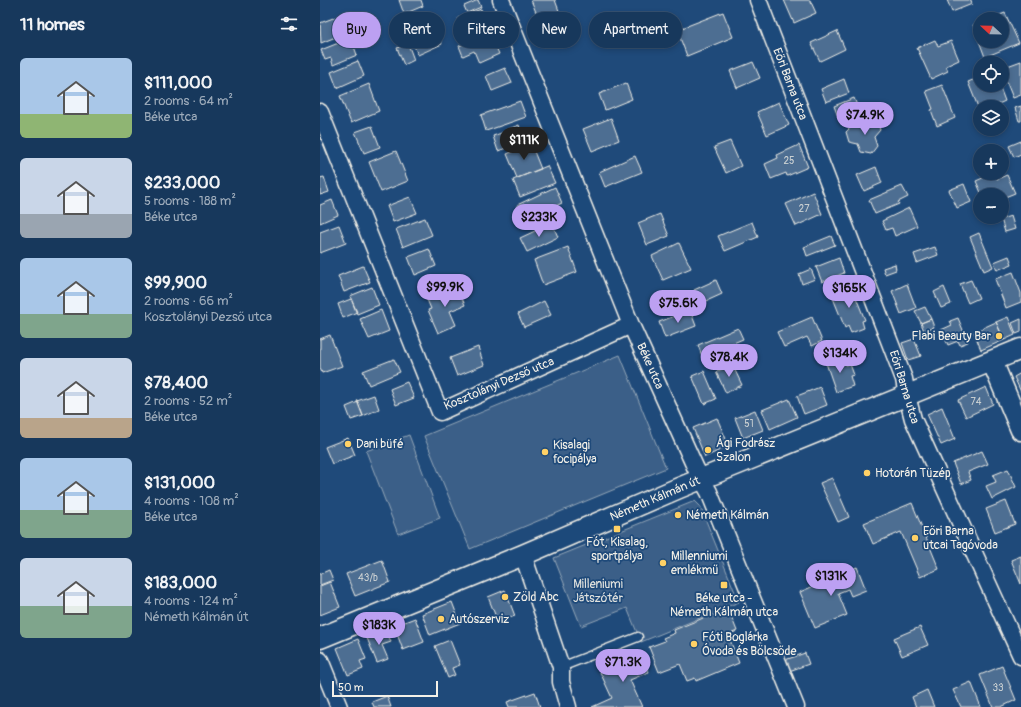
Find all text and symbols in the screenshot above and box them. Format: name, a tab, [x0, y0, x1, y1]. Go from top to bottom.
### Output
chip: Buy	[332, 12, 381, 48]
chip: Rent	[389, 12, 445, 48]
chip: Filters	[453, 12, 519, 48]
chip: New	[527, 12, 581, 48]
chip: Apartment	[589, 12, 682, 48]
north arrow	[973, 12, 1009, 48]
map controls	[973, 12, 1009, 224]
icon: filters	[278, 13, 300, 35]
text: 11 homes	[20, 14, 85, 35]
street label: Eőri Barna utca	[769, 46, 811, 123]
button: locate	[973, 56, 1009, 92]
text: $111,000	[144, 72, 212, 93]
icon: home	[52, 74, 100, 122]
text: 2 rooms · 64 m²	[144, 93, 233, 109]
button: layers	[973, 100, 1009, 136]
pin: $74.9K	[832, 102, 898, 136]
text: $74.9K	[846, 107, 884, 123]
text: Béke utca	[144, 109, 197, 125]
pin: $111K	[496, 127, 552, 161]
text: $111K	[509, 132, 539, 148]
button: +	[973, 144, 1009, 180]
house number: 25	[783, 155, 795, 167]
text: $233,000	[144, 172, 220, 193]
icon: home	[52, 174, 100, 222]
button: −	[973, 188, 1009, 224]
text: 5 rooms · 188 m²	[144, 193, 236, 209]
house number: 27	[799, 203, 810, 215]
pin: $233K	[511, 204, 567, 238]
text: Béke utca	[144, 209, 197, 225]
text: $233K	[521, 209, 557, 225]
text: $99,900	[144, 272, 207, 293]
icon: home	[52, 274, 100, 322]
pin: $99.9K	[412, 274, 478, 308]
pin: $165K	[821, 275, 877, 309]
text: $99.9K	[426, 279, 464, 295]
text: $165K	[832, 280, 866, 296]
pin: $75.6K	[645, 290, 711, 324]
text: 2 rooms · 66 m²	[144, 293, 233, 309]
text: $75.6K	[658, 295, 698, 311]
text: Kosztolányi Dezső utca	[144, 309, 272, 325]
place label: Flabi Beauty Bar	[911, 329, 992, 344]
marker: Flabi Beauty Bar	[994, 331, 1004, 341]
street label: Béke utca	[633, 340, 667, 392]
pin: $134K	[812, 340, 868, 374]
pin: $78.4K	[696, 344, 762, 378]
text: $134K	[823, 345, 857, 361]
street label: Eőri Barna utca	[886, 348, 922, 426]
text: $78.4K	[710, 349, 748, 365]
street label: Kosztolányi Dezső utca	[442, 354, 557, 414]
text: $78,400	[144, 372, 208, 393]
icon: home	[52, 374, 100, 422]
text: 2 rooms · 52 m²	[144, 393, 232, 409]
house number: 74	[970, 396, 982, 408]
text: Béke utca	[144, 409, 197, 425]
house number: 51	[744, 418, 754, 430]
place label: Ági Fodrász Szalon	[716, 435, 775, 465]
place label: Dani büfé	[356, 437, 404, 452]
place label: Kisalagi focipálya	[553, 438, 597, 467]
marker: Dani büfé	[343, 439, 353, 449]
marker: Ági Fodrász Szalon	[703, 445, 713, 455]
marker: Kisalagi focipálya	[540, 447, 550, 457]
place label: Hotorán Tüzép	[875, 466, 951, 481]
marker: Hotorán Tüzép	[862, 468, 872, 478]
text: $131,000	[144, 472, 215, 493]
street label: Németh Kálmán út	[608, 473, 703, 525]
icon: home	[52, 474, 100, 522]
text: 4 rooms · 108 m²	[144, 493, 239, 509]
place label: Németh Kálmán	[686, 508, 769, 523]
text: Béke utca	[144, 509, 197, 525]
marker: Németh Kálmán	[673, 510, 683, 520]
marker: Fót, Kisalag, sportpálya	[612, 524, 622, 534]
place label: Eőri Barna utcai Tagóvoda	[923, 524, 998, 553]
marker: Eőri Barna utcai Tagóvoda	[910, 533, 920, 543]
place label: Fót, Kisalag, sportpálya	[586, 535, 648, 564]
place label: Millenniumi emlékmű	[671, 549, 727, 578]
marker: Millenniumi emlékmű	[658, 558, 668, 568]
pin: $131K	[803, 563, 859, 597]
text: $131K	[815, 568, 847, 584]
text: $183,000	[144, 572, 217, 593]
house number: 43/b	[358, 572, 378, 584]
icon: home	[52, 574, 100, 622]
park label: Milleniumi Játszótér	[573, 577, 624, 606]
marker: Béke utca - Németh Kálmán utca	[719, 580, 729, 590]
place label: Zöld Abc	[513, 590, 559, 605]
place label: Béke utca - Németh Kálmán utca	[670, 591, 778, 620]
marker: Zöld Abc	[500, 592, 510, 602]
text: 4 rooms · 124 m²	[144, 593, 238, 609]
text: Németh Kálmán út	[144, 609, 249, 625]
pin: $183K	[351, 612, 407, 646]
place label: Autószerviz	[449, 612, 509, 627]
marker: Autószerviz	[436, 614, 446, 624]
text: $183K	[362, 617, 396, 633]
place label: Fóti Boglárka Óvoda és Bölcsőde	[702, 630, 797, 659]
marker: Fóti Boglárka Óvoda és Bölcsőde	[689, 639, 699, 649]
pin: $71.3K	[590, 649, 656, 683]
text: $71.3K	[605, 654, 641, 670]
scale bar	[332, 679, 438, 698]
text: 50 m	[338, 681, 364, 694]
house number: 33	[992, 682, 1004, 694]

